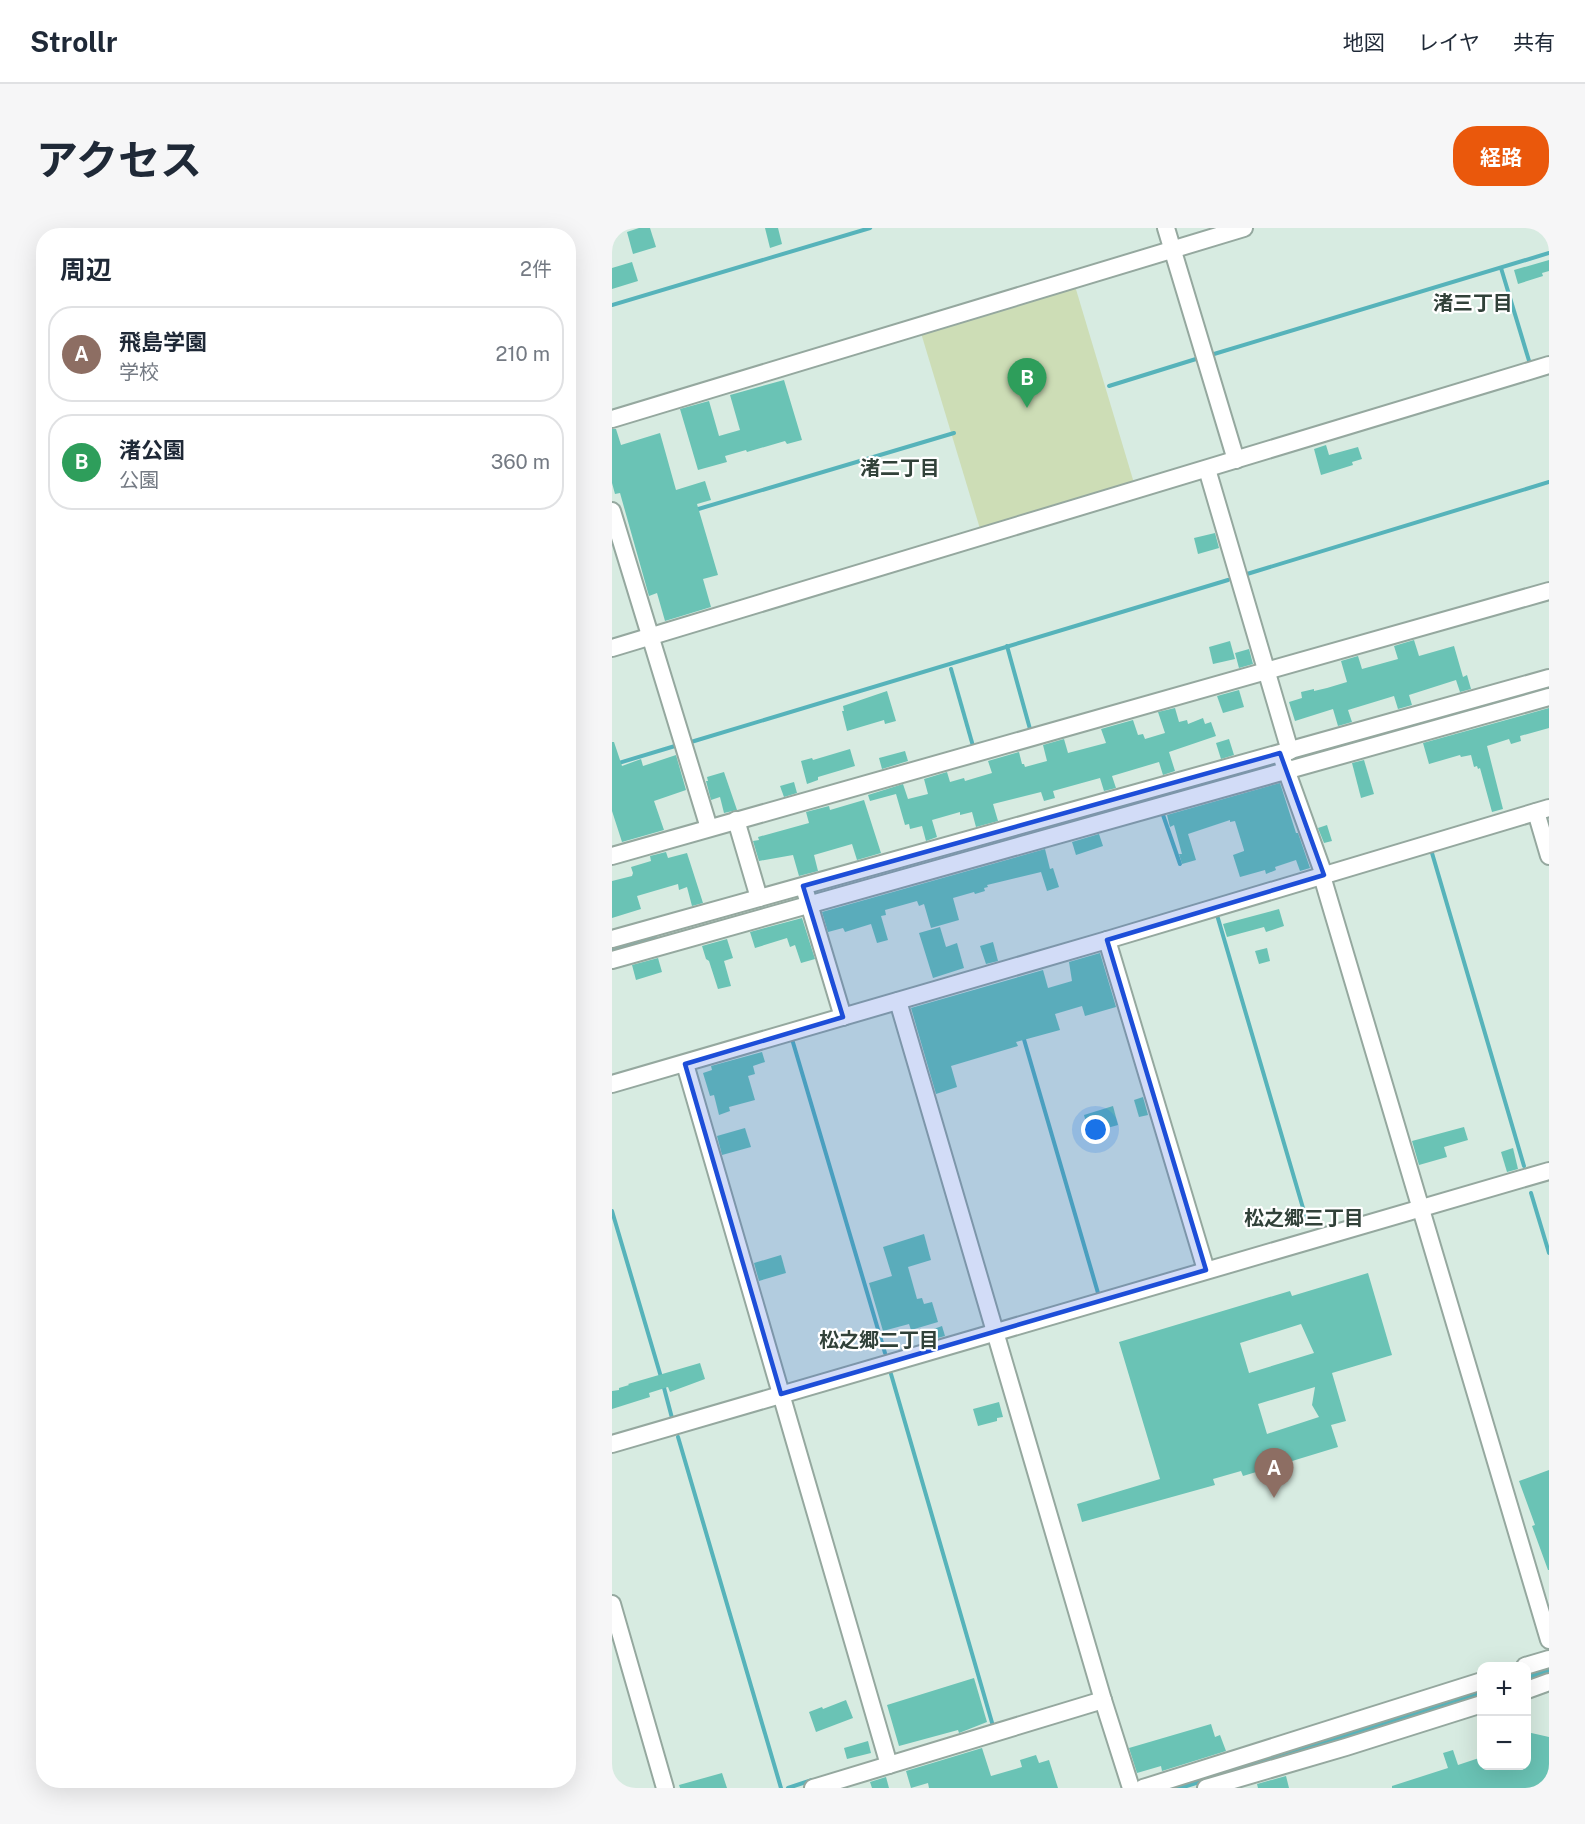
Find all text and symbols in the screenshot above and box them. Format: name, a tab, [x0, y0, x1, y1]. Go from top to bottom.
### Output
text: Strollr	[30, 25, 118, 58]
text: 地図	[1343, 30, 1385, 55]
text: レイヤ	[1418, 30, 1480, 55]
text: 共有	[1513, 30, 1555, 55]
button: 経路	[1453, 126, 1549, 186]
text: アクセス	[36, 135, 202, 184]
text: 周辺	[60, 254, 112, 285]
text: 2件	[520, 257, 552, 281]
district label: 渚三丁目	[1433, 291, 1513, 315]
text: 飛島学園	[119, 329, 207, 355]
text: A	[74, 342, 89, 366]
text: 210 m	[496, 342, 550, 366]
pin: B	[1008, 358, 1046, 408]
text: 学校	[119, 360, 159, 384]
text: 渚公園	[119, 437, 185, 463]
text: B	[75, 450, 88, 474]
text: 360 m	[491, 450, 550, 474]
district label: 渚二丁目	[860, 456, 940, 480]
text: 公園	[119, 468, 159, 492]
your location	[1081, 1115, 1110, 1144]
district label: 松之郷三丁目	[1244, 1206, 1364, 1230]
district label: 松之郷二丁目	[819, 1328, 939, 1352]
pin: A	[1254, 1448, 1294, 1498]
map controls	[1477, 1662, 1531, 1770]
button: +	[1477, 1662, 1531, 1716]
button: −	[1477, 1716, 1531, 1770]

